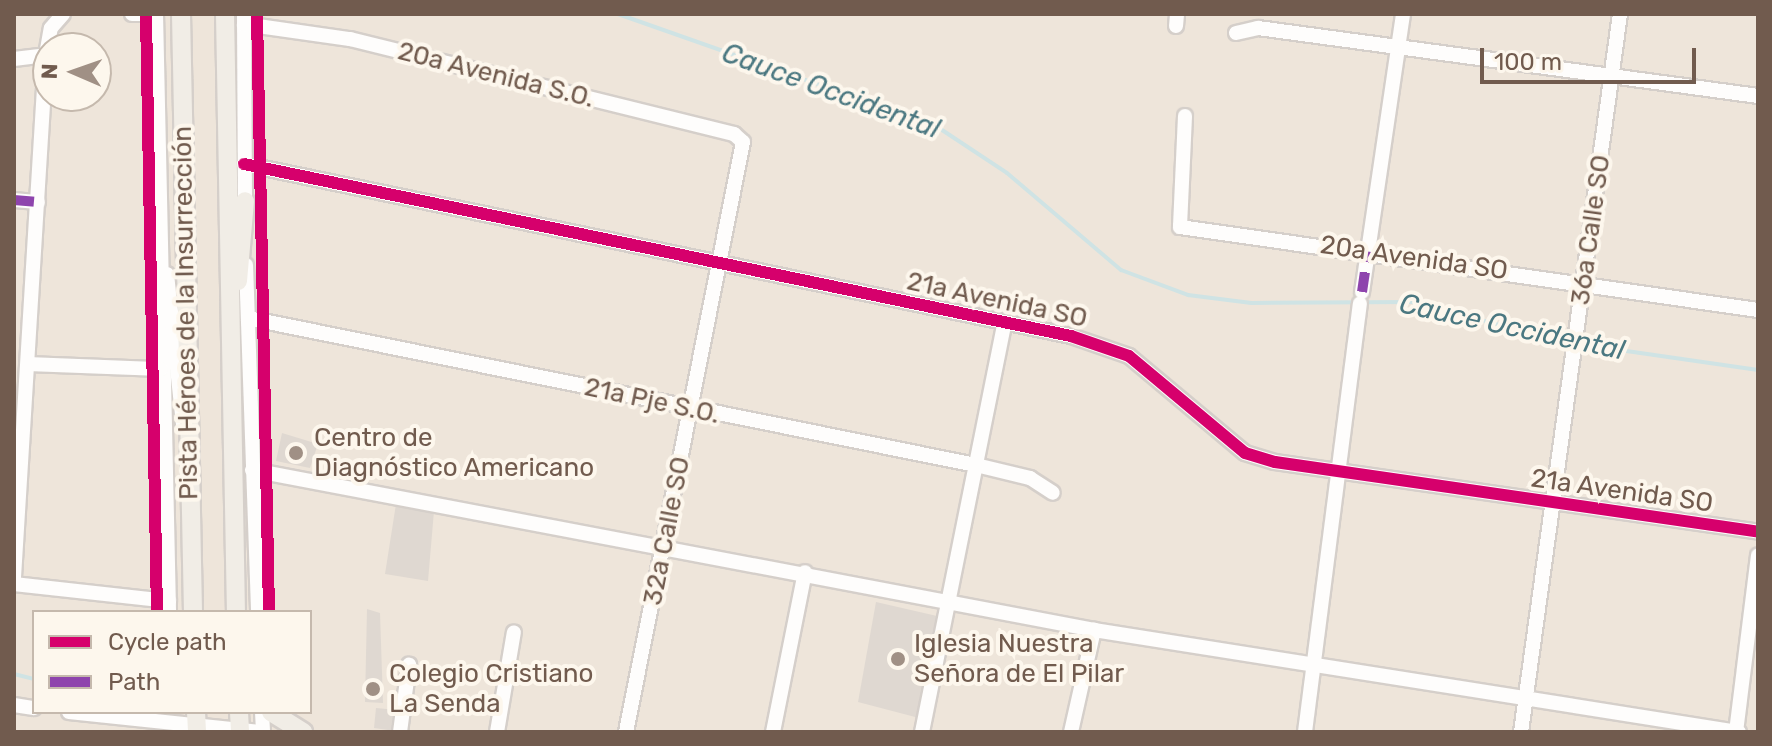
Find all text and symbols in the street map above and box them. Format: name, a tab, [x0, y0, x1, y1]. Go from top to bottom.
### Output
north arrow	[32, 32, 112, 112]
scale bar	[1484, 32, 1700, 82]
street label: 20a Avenida S.O.	[394, 35, 598, 115]
water label: Cauce Occidental	[717, 36, 945, 146]
text: 100 m	[1494, 48, 1562, 76]
text: N	[36, 63, 63, 80]
street label: Pista Héroes de la Insurrección	[167, 126, 205, 500]
street label: 36a Calle SO	[1565, 153, 1617, 307]
street label: 20a Avenida SO	[1318, 229, 1510, 287]
street label: 21a Avenida SO	[904, 266, 1090, 334]
water label: Cauce Occidental	[1396, 287, 1628, 367]
street label: 21a Pje S.O.	[582, 371, 722, 431]
place label: Centro de Diagnóstico Americano	[314, 422, 595, 484]
marker: Centro de Diagnóstico Americano	[285, 442, 307, 464]
street label: 32a Calle SO	[637, 454, 697, 608]
street label: 21a Avenida SO	[1529, 463, 1715, 519]
legend	[32, 610, 312, 714]
text: Cycle path	[108, 628, 227, 656]
place label: Iglesia Nuestra Señora de El Pilar	[914, 628, 1124, 690]
marker: Iglesia Nuestra Señora de El Pilar	[889, 650, 907, 668]
place label: Colegio Cristiano La Senda	[389, 658, 593, 720]
text: Path	[108, 668, 160, 696]
marker: Colegio Cristiano La Senda	[364, 680, 382, 698]

